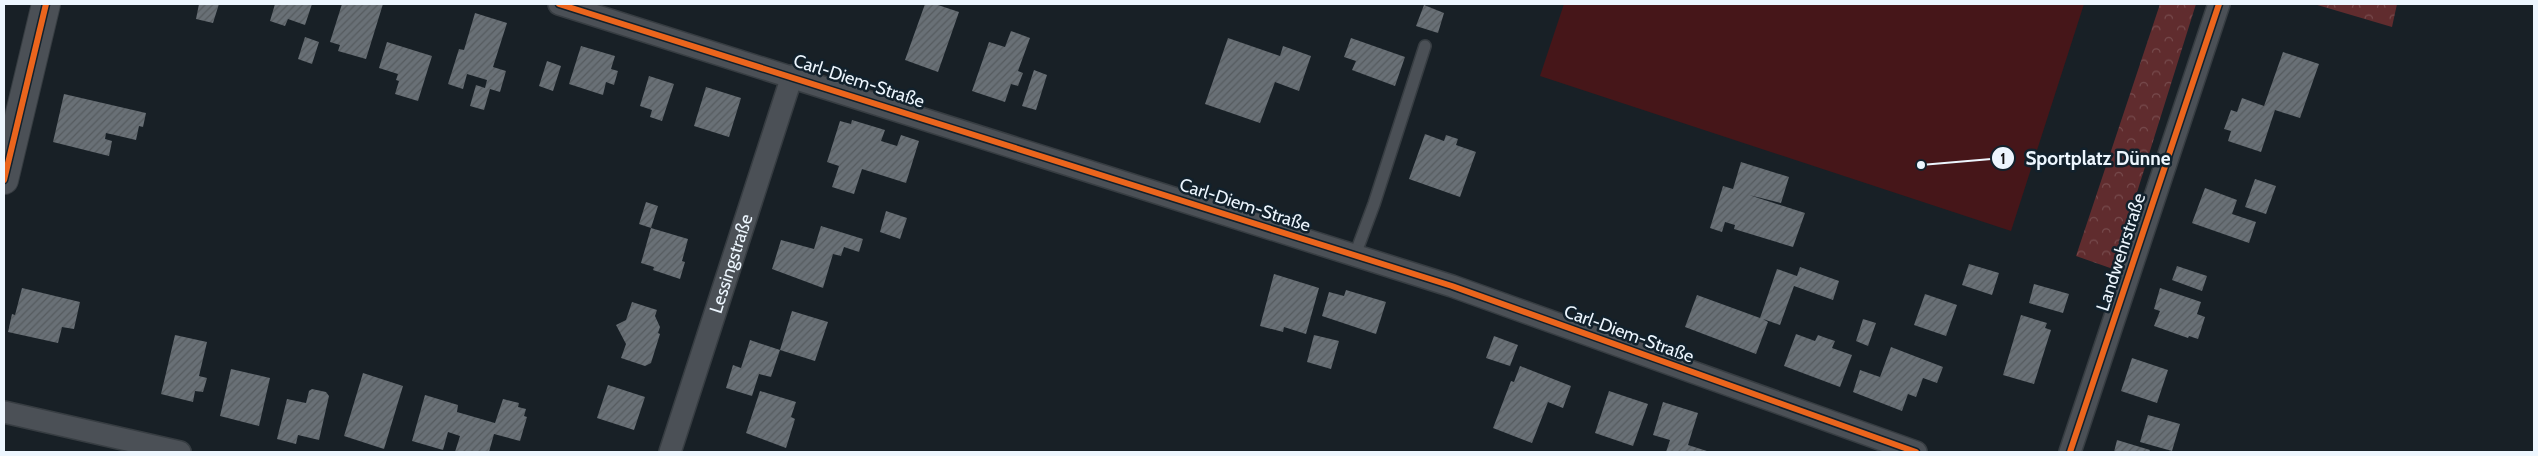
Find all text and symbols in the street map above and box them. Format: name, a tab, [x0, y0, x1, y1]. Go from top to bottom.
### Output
street label: Carl-Diem-Straße	[791, 49, 927, 113]
callout: Sportplatz Dünne	[1991, 141, 2181, 175]
text: Sportplatz Dünne	[2025, 147, 2171, 170]
text: 1	[2000, 150, 2006, 168]
street label: Carl-Diem-Straße	[1177, 173, 1313, 237]
street label: Landwehrstraße	[2092, 190, 2150, 314]
street label: Lessingstraße	[705, 211, 757, 316]
street label: Carl-Diem-Straße	[1561, 300, 1697, 368]

